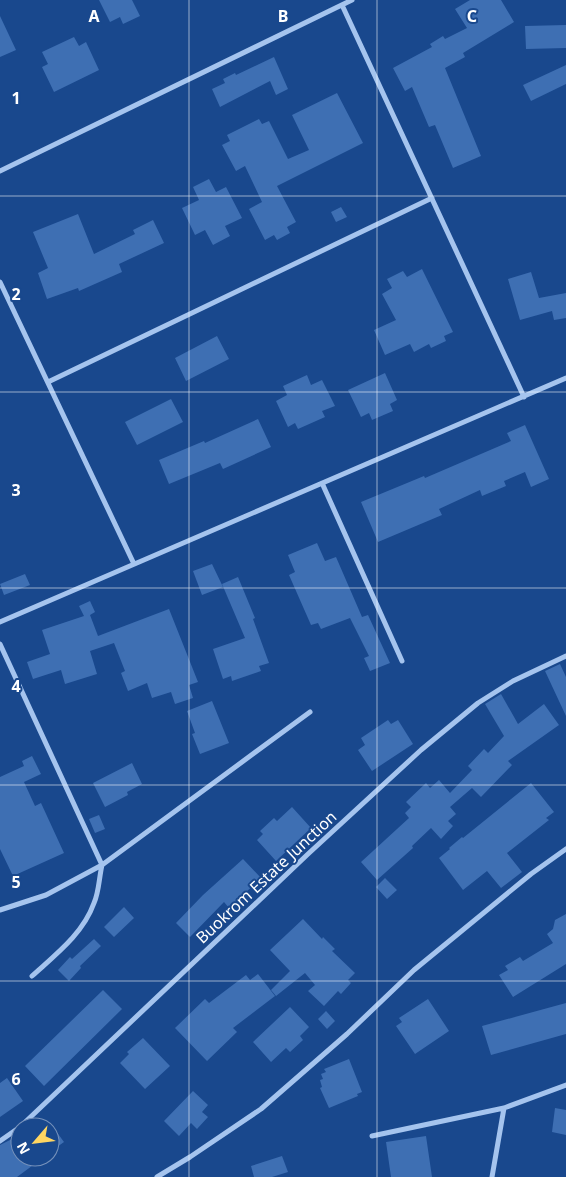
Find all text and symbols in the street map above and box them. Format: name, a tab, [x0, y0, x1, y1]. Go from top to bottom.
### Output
text: A	[88, 5, 100, 27]
text: B	[278, 5, 288, 27]
text: C	[467, 5, 477, 27]
text: 1	[11, 87, 21, 109]
text: 2	[11, 283, 21, 305]
text: 3	[11, 479, 21, 501]
text: 4	[11, 675, 21, 697]
street label: Buokrom Estate Junction	[191, 806, 341, 948]
text: 5	[11, 871, 21, 893]
text: 6	[11, 1068, 21, 1090]
north arrow	[10, 1117, 60, 1167]
text: N	[12, 1139, 34, 1158]

